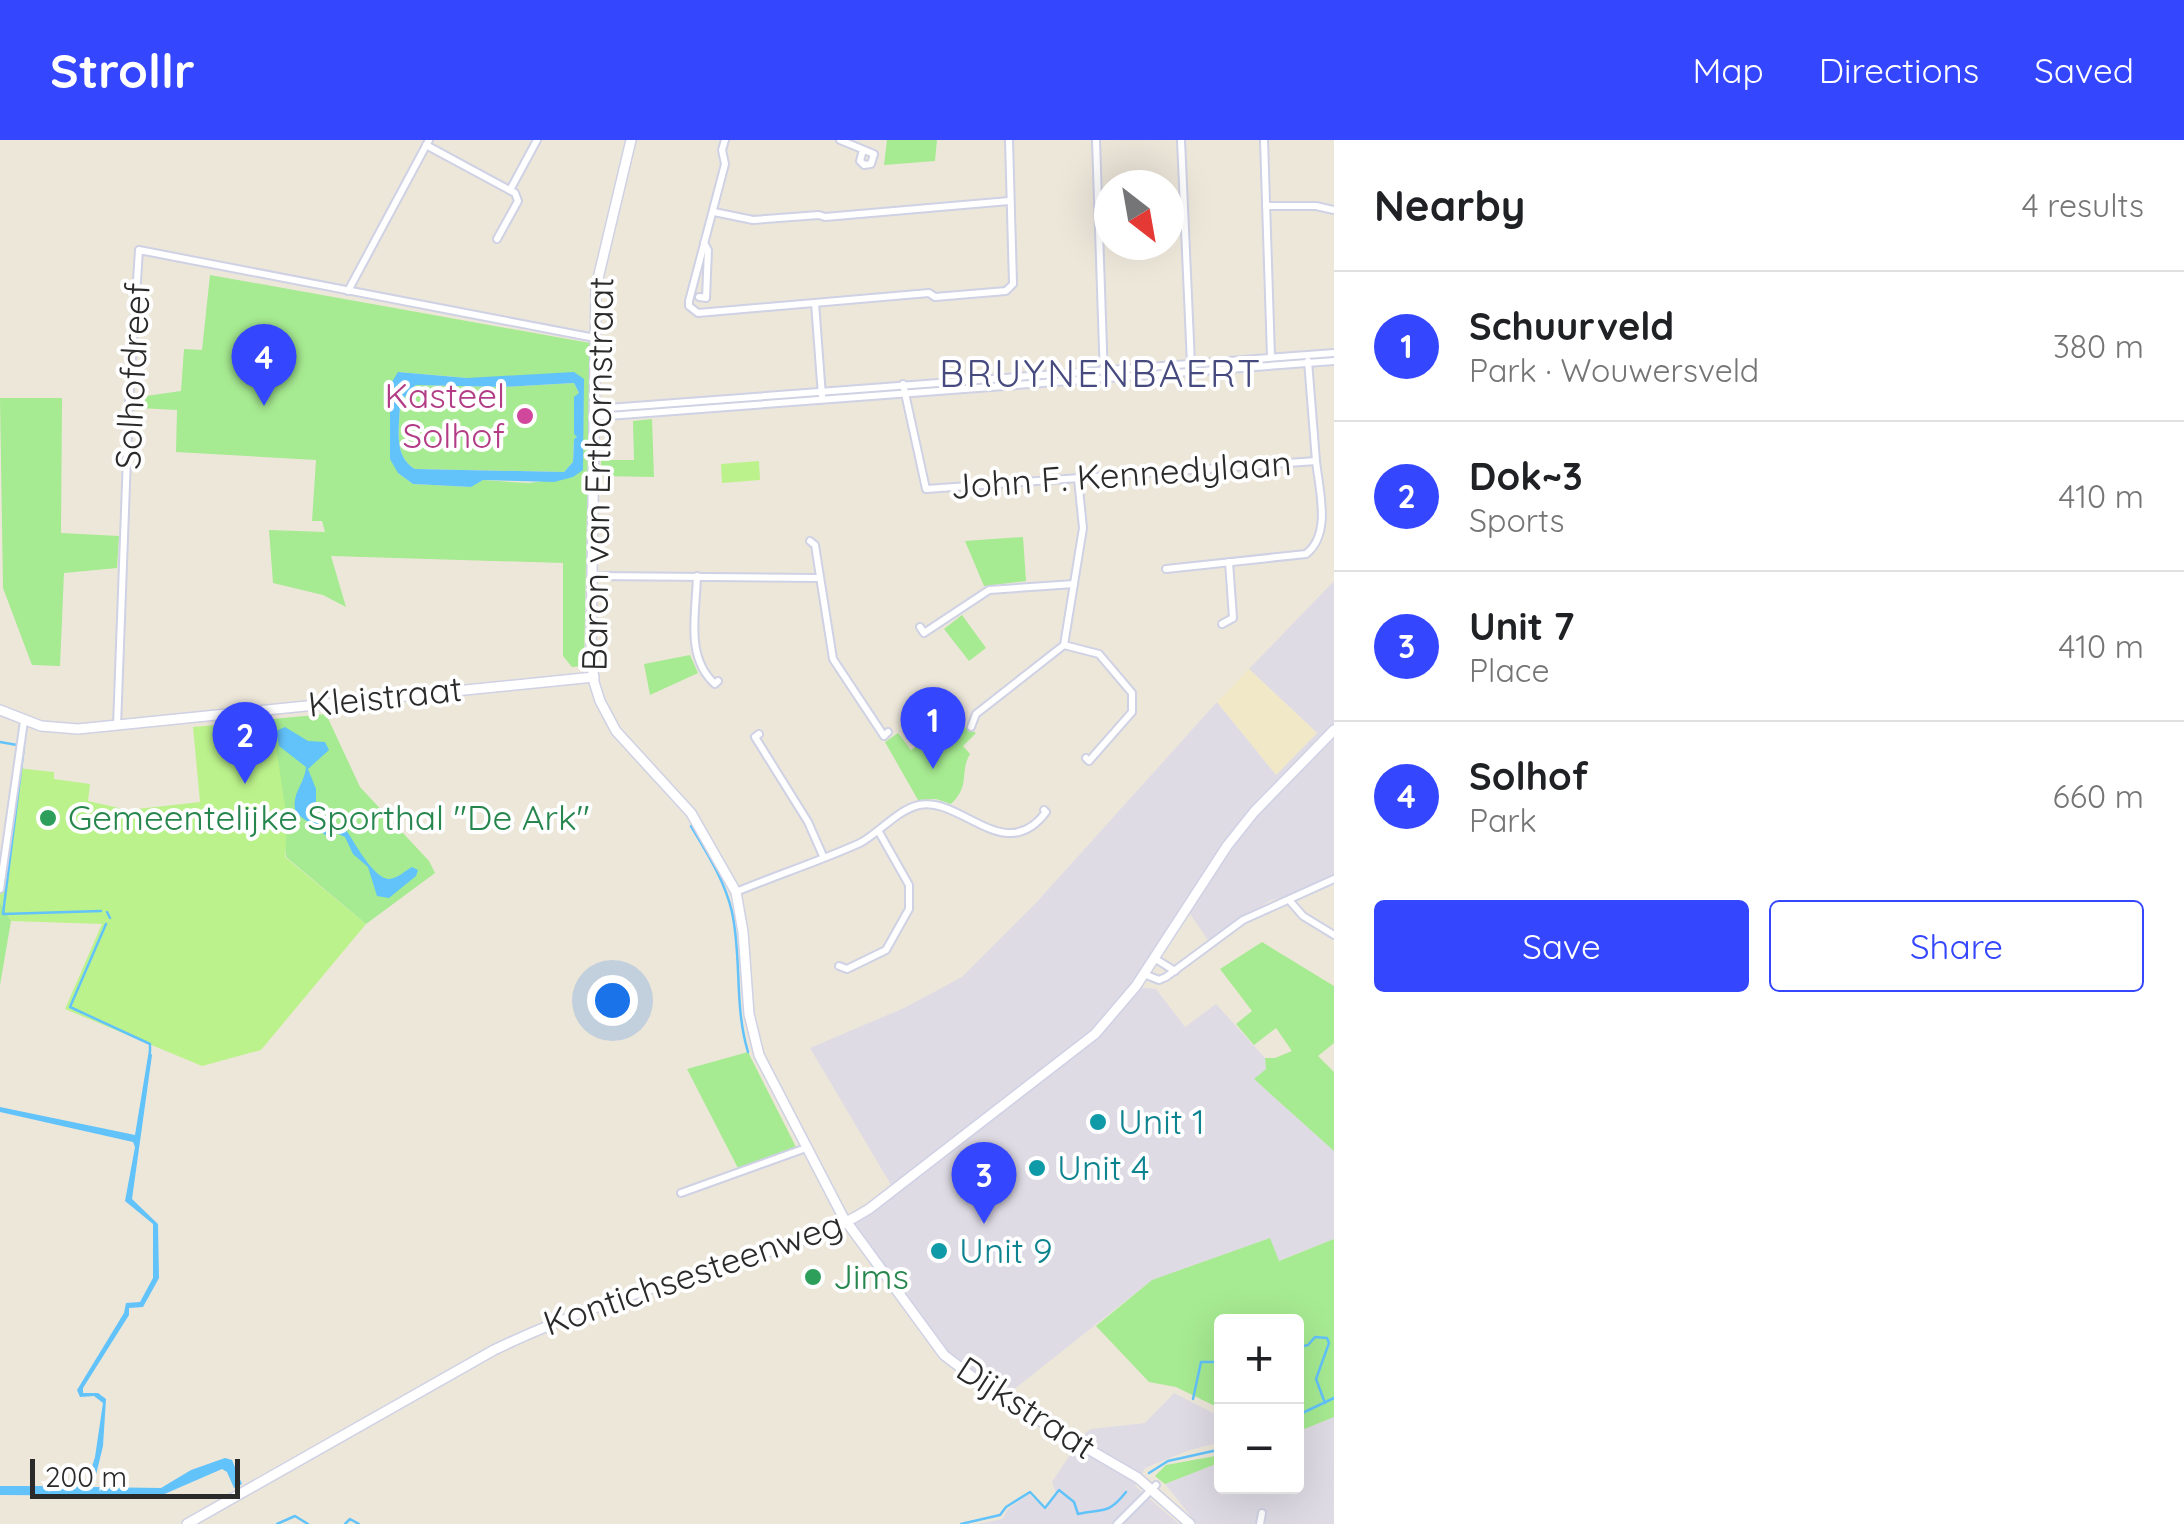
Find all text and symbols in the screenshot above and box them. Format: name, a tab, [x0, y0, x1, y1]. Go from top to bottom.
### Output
text: Strollr	[50, 40, 195, 100]
text: Map	[1692, 48, 1764, 92]
text: Directions	[1819, 48, 1979, 92]
text: Saved	[2034, 48, 2134, 92]
north arrow	[1094, 170, 1184, 260]
text: Nearby	[1374, 179, 1525, 232]
text: 4 results	[2022, 185, 2144, 225]
street label: Baron van Ertbornstraat	[572, 276, 622, 671]
street label: Solhofdreef	[105, 281, 159, 471]
text: Schuurveld	[1469, 302, 1674, 350]
pin: 4	[232, 324, 296, 406]
text: 1	[1400, 326, 1413, 366]
text: 380 m	[2053, 326, 2144, 366]
district label: BRUYNENBAERT	[939, 349, 1263, 397]
text: Park · Wouwersveld	[1469, 350, 1759, 390]
place label: Kasteel Solhof	[384, 373, 505, 457]
marker: Kasteel Solhof	[514, 405, 536, 427]
street label: John F. Kennedylaan	[949, 440, 1293, 508]
text: Dok~3	[1469, 452, 1583, 500]
text: 2	[1397, 476, 1416, 516]
text: 410 m	[2059, 476, 2144, 516]
text: Sports	[1469, 500, 1565, 540]
text: Unit 7	[1469, 602, 1574, 650]
text: 3	[1398, 626, 1415, 666]
text: 410 m	[2059, 626, 2144, 666]
text: Place	[1469, 650, 1549, 690]
street label: Kleistraat	[306, 666, 464, 726]
pin: 1	[900, 686, 966, 769]
pin: 2	[212, 702, 278, 784]
text: Solhof	[1469, 752, 1588, 800]
text: 4	[1397, 776, 1416, 816]
text: 660 m	[2053, 776, 2144, 816]
place label: Gemeentelijke Sporthal "De Ark"	[68, 795, 590, 839]
text: Park	[1469, 800, 1537, 840]
marker: Gemeentelijke Sporthal "De Ark"	[37, 807, 59, 829]
button: Save	[1374, 900, 1749, 992]
button: Share	[1769, 900, 2144, 992]
your location	[587, 975, 638, 1026]
place label: Unit 1	[1118, 1099, 1205, 1143]
marker: Unit 1	[1087, 1111, 1109, 1133]
pin: 3	[952, 1142, 1016, 1224]
place label: Unit 4	[1057, 1145, 1150, 1189]
marker: Unit 4	[1026, 1157, 1048, 1179]
street label: Kontichsesteenweg	[537, 1201, 848, 1345]
place label: Unit 9	[959, 1228, 1053, 1272]
marker: Unit 9	[928, 1240, 950, 1262]
place label: Jims	[833, 1254, 909, 1298]
marker: Jims	[802, 1266, 824, 1288]
map controls	[1214, 1314, 1304, 1494]
button: +	[1214, 1314, 1304, 1404]
street label: Dijkstraat	[949, 1346, 1104, 1468]
button: −	[1214, 1404, 1304, 1494]
scale bar	[30, 1454, 240, 1498]
text: 200 m	[45, 1459, 127, 1494]

